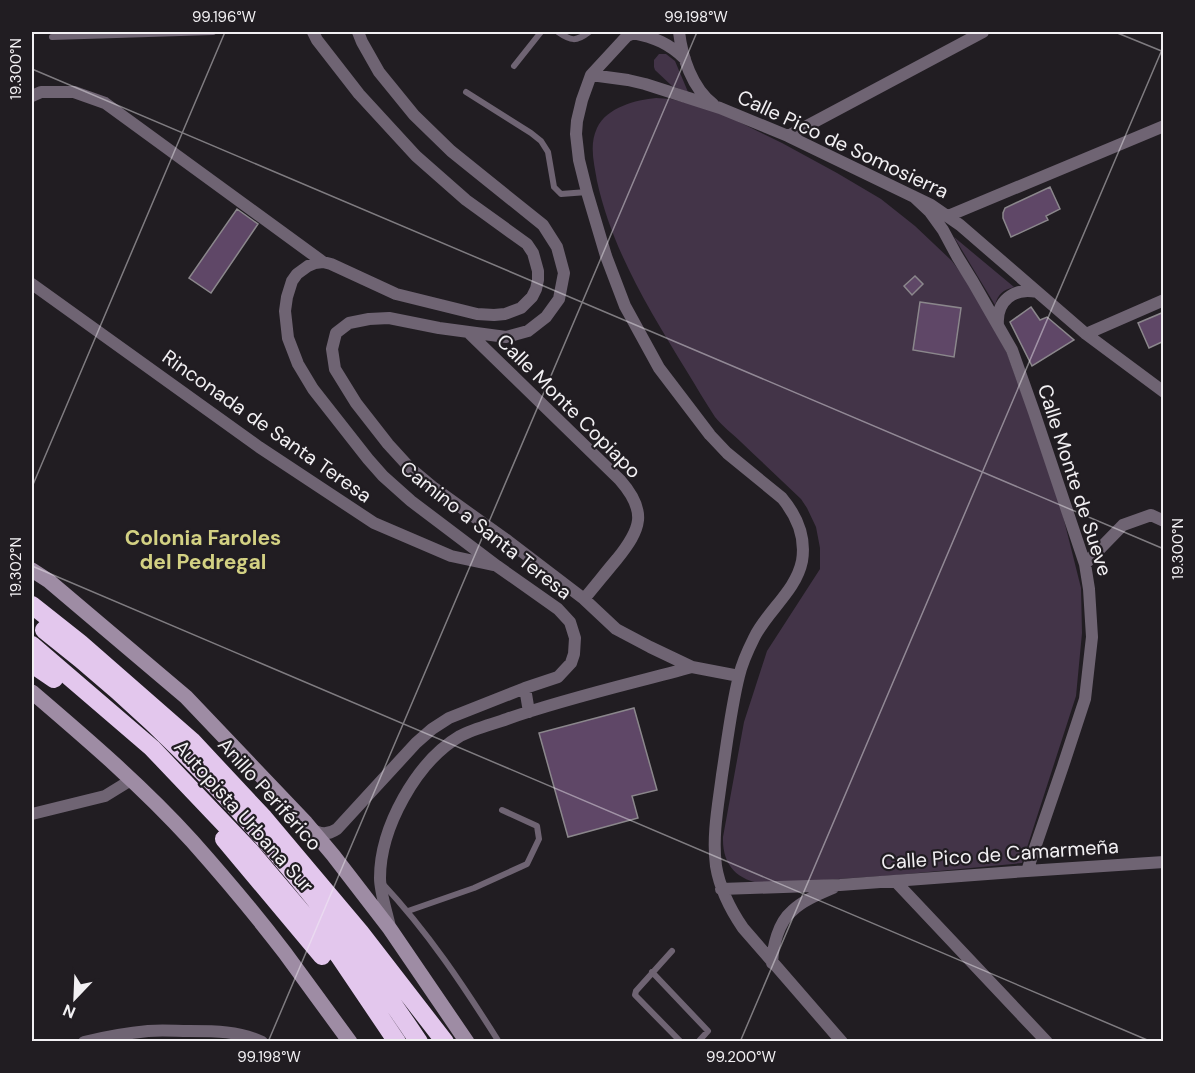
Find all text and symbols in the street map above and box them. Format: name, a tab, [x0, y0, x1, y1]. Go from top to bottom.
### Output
text: 99.196°W	[192, 7, 257, 27]
text: 99.198°W	[664, 7, 728, 27]
text: 19.300°N	[6, 38, 26, 100]
street label: Calle Pico de Somosierra	[733, 84, 953, 204]
street label: Calle Monte Copiapo	[491, 328, 647, 484]
street label: Rinconada de Santa Teresa	[157, 344, 377, 508]
street label: Calle Monte de Sueve	[1032, 381, 1118, 579]
street label: Camino a Santa Teresa	[395, 455, 577, 605]
text: 19.300°N	[1168, 518, 1188, 580]
district label: Colonia Faroles del Pedregal	[125, 524, 281, 576]
text: 19.302°N	[6, 537, 26, 597]
street label: Anillo Periférico	[212, 732, 328, 856]
street label: Autopista Urbana Sur	[168, 734, 320, 898]
street label: Calle Pico de Camarmeña	[880, 833, 1120, 875]
north arrow	[45, 968, 105, 1028]
text: N	[60, 999, 79, 1023]
text: 99.198°W	[237, 1047, 301, 1067]
text: 99.200°W	[706, 1047, 776, 1067]

